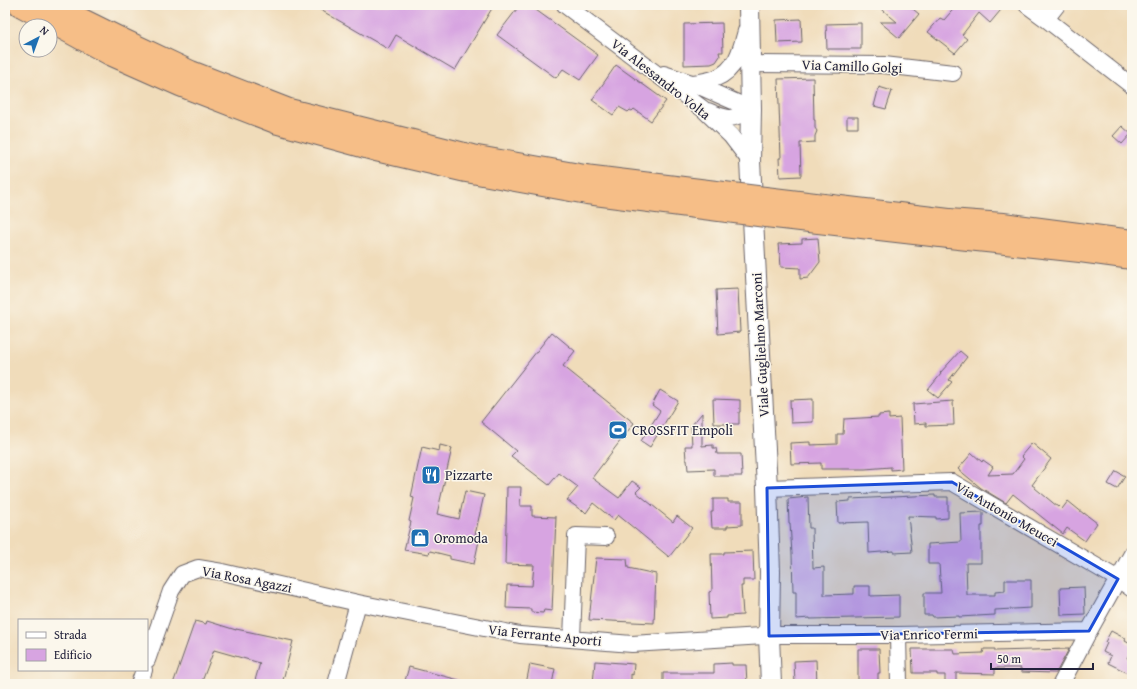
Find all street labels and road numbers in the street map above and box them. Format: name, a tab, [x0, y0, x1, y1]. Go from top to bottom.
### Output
street label: Via Alessandro Volta	[607, 34, 715, 125]
street label: Via Camillo Golgi	[801, 54, 903, 78]
street label: Viale Guglielmo Marconi	[746, 272, 774, 418]
street label: Via Antonio Meucci	[952, 477, 1062, 551]
street label: Via Rosa Agazzi	[200, 560, 294, 598]
street label: Via Ferrante Aporti	[487, 619, 603, 651]
street label: Via Enrico Fermi	[880, 623, 978, 645]

